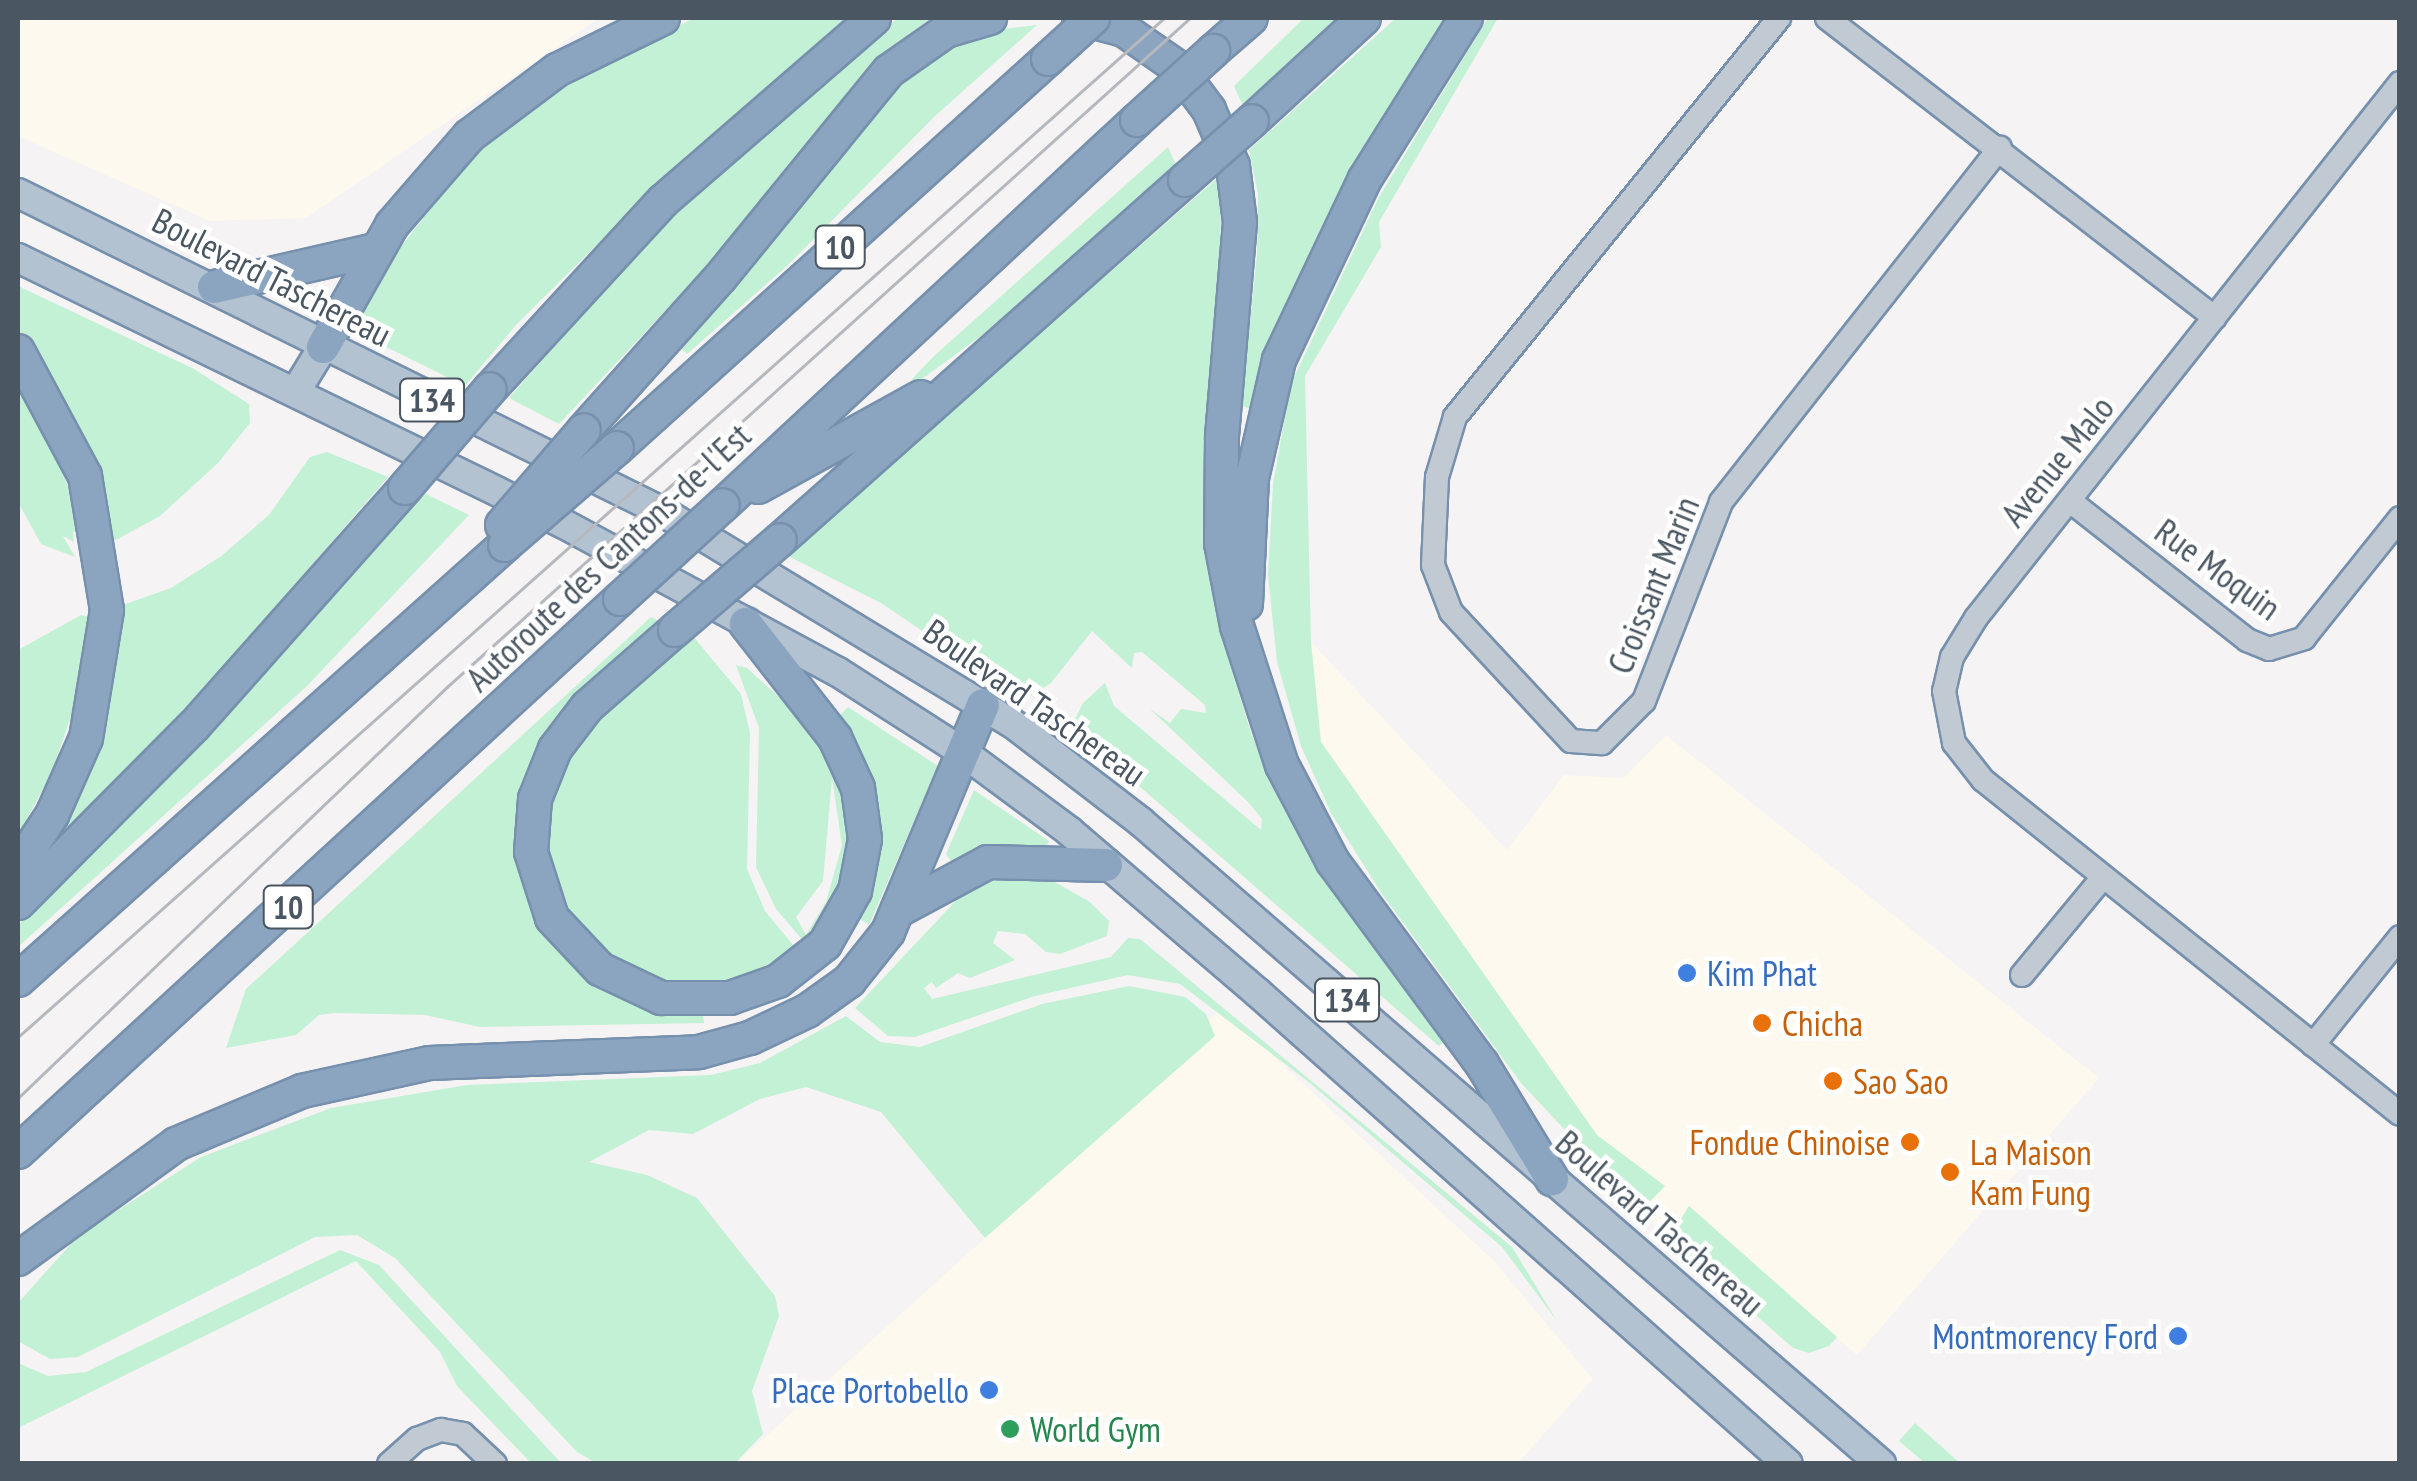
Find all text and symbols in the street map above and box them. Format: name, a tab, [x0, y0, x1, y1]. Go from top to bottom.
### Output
street label: Boulevard Taschereau	[145, 199, 399, 355]
road number: 10	[812, 220, 868, 274]
road number: 134	[397, 373, 467, 427]
street label: Avenue Malo	[1992, 387, 2122, 535]
street label: Autoroute des Cantons-de-l'Est	[457, 414, 759, 700]
street label: Croissant Marin	[1599, 491, 1707, 679]
street label: Rue Moquin	[2147, 510, 2289, 628]
street label: Boulevard Taschereau	[915, 609, 1155, 795]
road number: 10	[260, 880, 316, 934]
place label: Kim Phat	[1707, 952, 1817, 994]
marker: Kim Phat	[1676, 962, 1698, 984]
road number: 134	[1312, 973, 1382, 1027]
place label: Chicha	[1782, 1002, 1863, 1044]
marker: Chicha	[1751, 1012, 1773, 1034]
place label: Sao Sao	[1853, 1060, 1949, 1102]
marker: Sao Sao	[1822, 1070, 1844, 1092]
street label: Boulevard Taschereau	[1547, 1121, 1773, 1325]
place label: Fondue Chinoise	[1689, 1121, 1890, 1163]
marker: Fondue Chinoise	[1899, 1131, 1921, 1153]
place label: La Maison Kam Fung	[1970, 1131, 2092, 1213]
marker: La Maison Kam Fung	[1939, 1161, 1961, 1183]
place label: Montmorency Ford	[1931, 1315, 2158, 1357]
marker: Montmorency Ford	[2167, 1325, 2189, 1347]
place label: Place Portobello	[771, 1369, 969, 1411]
marker: Place Portobello	[978, 1379, 1000, 1401]
place label: World Gym	[1030, 1408, 1161, 1450]
marker: World Gym	[999, 1418, 1021, 1440]

